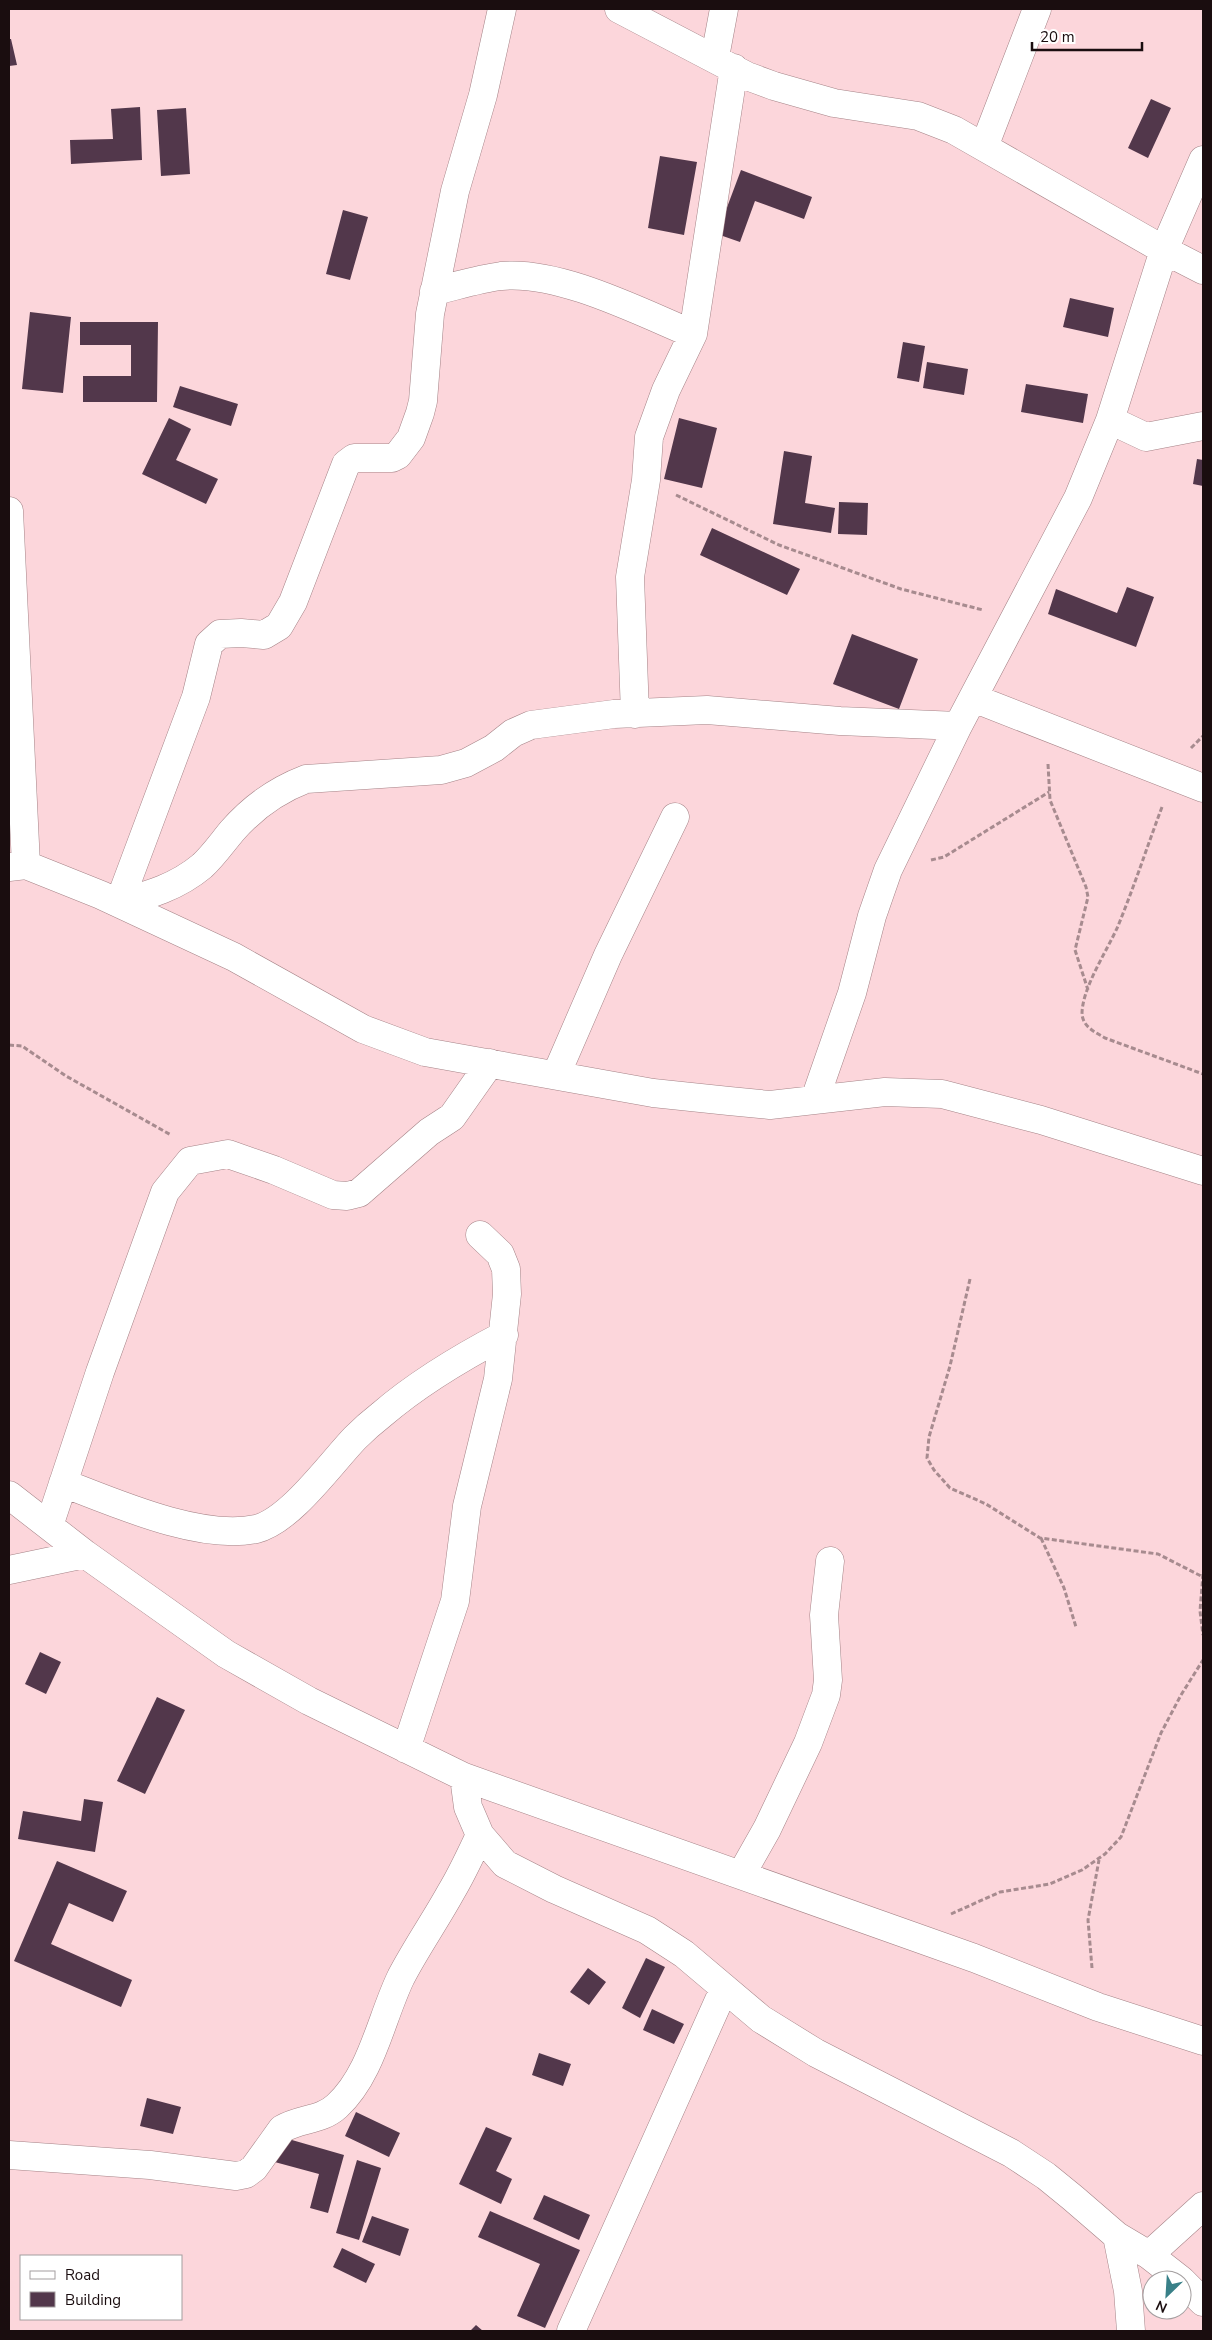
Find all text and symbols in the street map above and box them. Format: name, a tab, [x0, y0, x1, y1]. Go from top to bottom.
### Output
scale bar	[1032, 20, 1142, 52]
text: 20 m	[1040, 27, 1075, 47]
legend	[20, 2255, 182, 2320]
text: Road	[65, 2265, 100, 2285]
north arrow	[1142, 2270, 1192, 2320]
text: Building	[65, 2290, 121, 2310]
text: N	[1153, 2296, 1170, 2317]

